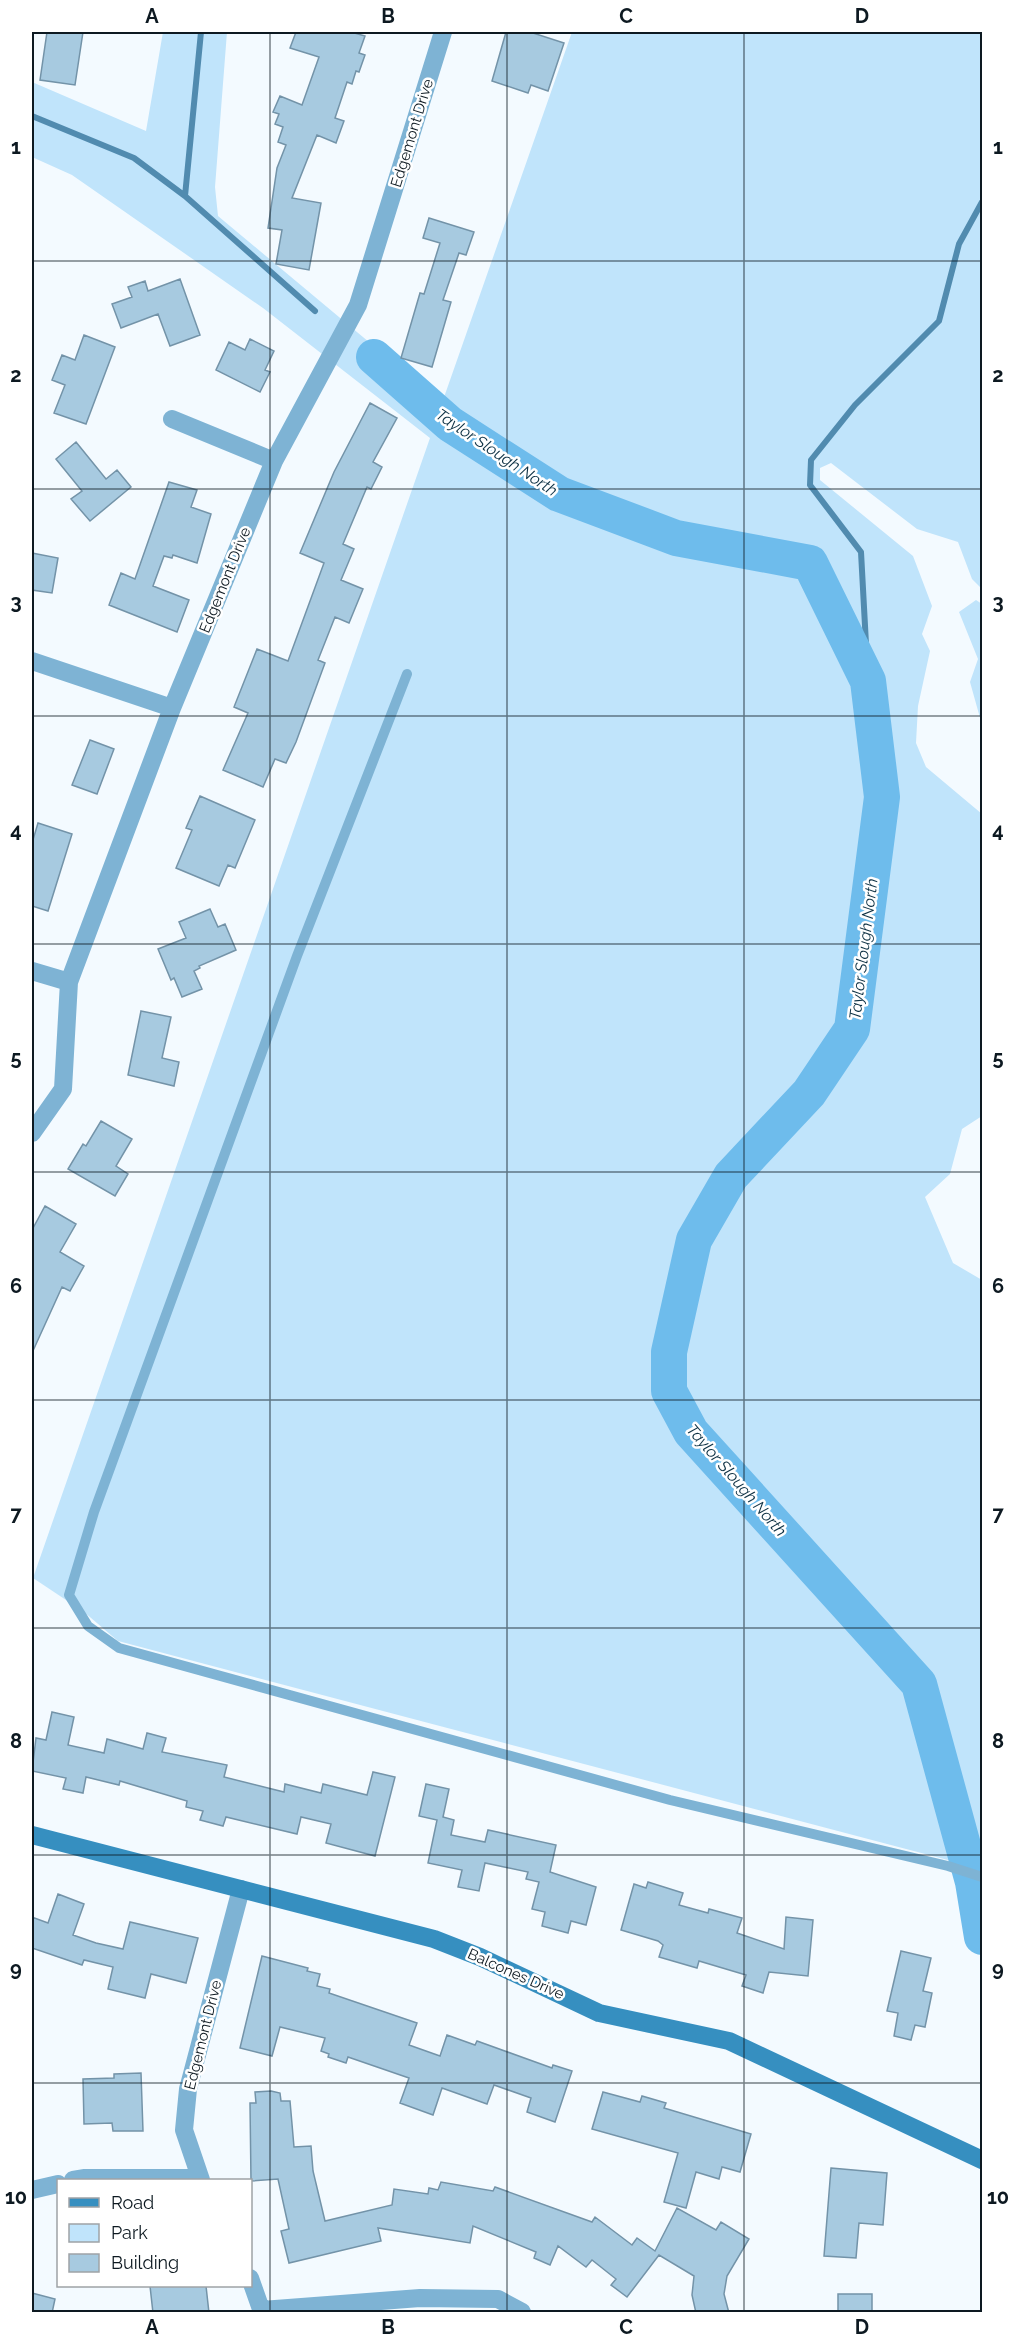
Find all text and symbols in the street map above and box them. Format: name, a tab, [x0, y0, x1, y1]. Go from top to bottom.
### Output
text: A	[145, 4, 159, 28]
text: B	[381, 4, 395, 28]
text: C	[619, 4, 633, 28]
text: D	[855, 4, 869, 28]
street label: Edgemont Drive	[387, 76, 437, 189]
text: 1	[11, 135, 21, 159]
text: 1	[993, 135, 1003, 159]
text: 2	[10, 363, 22, 387]
text: 2	[992, 363, 1004, 387]
water label: Taylor Slough North	[432, 405, 561, 500]
street label: Edgemont Drive	[196, 524, 254, 635]
text: 3	[10, 590, 22, 614]
text: 3	[992, 590, 1004, 614]
text: 4	[10, 818, 22, 842]
text: 4	[992, 818, 1004, 842]
water label: Taylor Slough North	[845, 877, 882, 1021]
text: 5	[10, 1046, 22, 1070]
text: 5	[992, 1046, 1004, 1070]
text: 6	[10, 1274, 22, 1298]
text: 6	[992, 1274, 1004, 1298]
water label: Taylor Slough North	[683, 1420, 790, 1540]
text: 7	[10, 1502, 22, 1526]
text: 7	[992, 1502, 1004, 1526]
text: 8	[10, 1729, 22, 1753]
text: 8	[992, 1729, 1004, 1753]
street label: Balcones Drive	[465, 1945, 567, 2003]
text: 9	[10, 1957, 22, 1981]
text: 9	[992, 1957, 1004, 1981]
street label: Edgemont Drive	[181, 1978, 225, 2092]
legend	[57, 2179, 252, 2287]
text: 10	[5, 2185, 27, 2209]
text: 10	[987, 2185, 1009, 2209]
text: Road	[111, 2192, 154, 2213]
text: Park	[111, 2222, 148, 2243]
text: Building	[111, 2252, 179, 2273]
text: A	[145, 2315, 159, 2339]
text: B	[381, 2315, 395, 2339]
text: C	[619, 2315, 633, 2339]
text: D	[855, 2315, 869, 2339]

